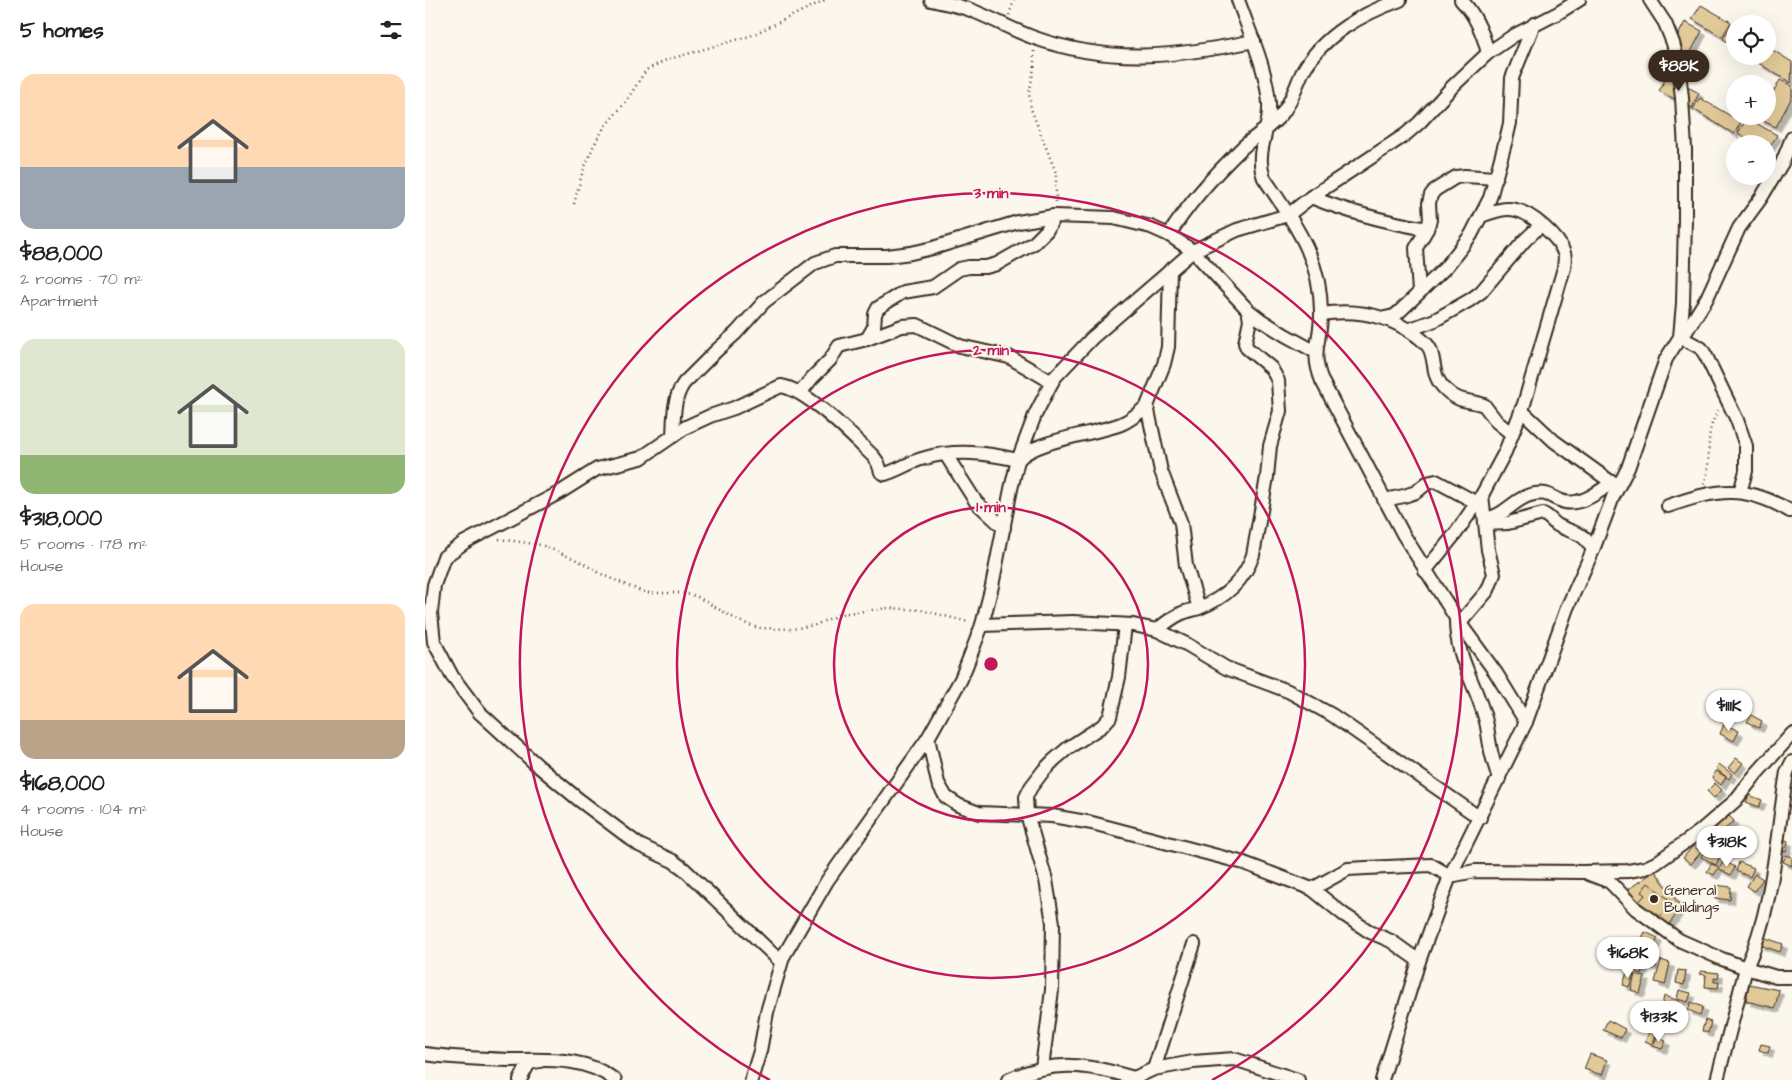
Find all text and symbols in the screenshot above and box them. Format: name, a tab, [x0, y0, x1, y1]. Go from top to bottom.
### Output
map controls	[1726, 15, 1776, 185]
button: locate	[1726, 15, 1776, 65]
text: 5 homes	[20, 16, 104, 45]
icon: filters	[377, 16, 405, 44]
pin: $88K	[1649, 49, 1709, 92]
text: $88K	[1659, 55, 1699, 77]
button: +	[1726, 75, 1776, 125]
icon: home	[168, 106, 258, 196]
button: −	[1726, 135, 1776, 185]
text: 3 min	[972, 183, 1009, 204]
text: $88,000	[20, 239, 102, 268]
text: 2 rooms · 70 m²	[20, 268, 143, 290]
text: Apartment	[20, 290, 98, 312]
text: 2 min	[972, 340, 1010, 361]
icon: home	[168, 371, 258, 461]
text: 1 min	[976, 497, 1006, 518]
text: $318,000	[20, 504, 102, 533]
text: 5 rooms · 178 m²	[20, 533, 147, 555]
text: House	[20, 555, 64, 577]
icon: home	[168, 636, 258, 726]
centre of rings	[982, 655, 1000, 673]
pin: $111K	[1694, 690, 1764, 732]
text: $111K	[1717, 695, 1741, 717]
text: $168,000	[20, 769, 105, 798]
text: 4 rooms · 104 m²	[20, 798, 148, 820]
text: House	[20, 820, 64, 842]
pin: $318K	[1692, 826, 1762, 868]
text: $318K	[1707, 831, 1747, 853]
place label: General Buildings	[1664, 880, 1720, 919]
marker: General Buildings	[1648, 893, 1660, 905]
pin: $168K	[1593, 936, 1663, 979]
text: $168K	[1607, 942, 1649, 964]
pin: $133K	[1624, 1000, 1694, 1043]
text: $133K	[1641, 1006, 1677, 1028]

